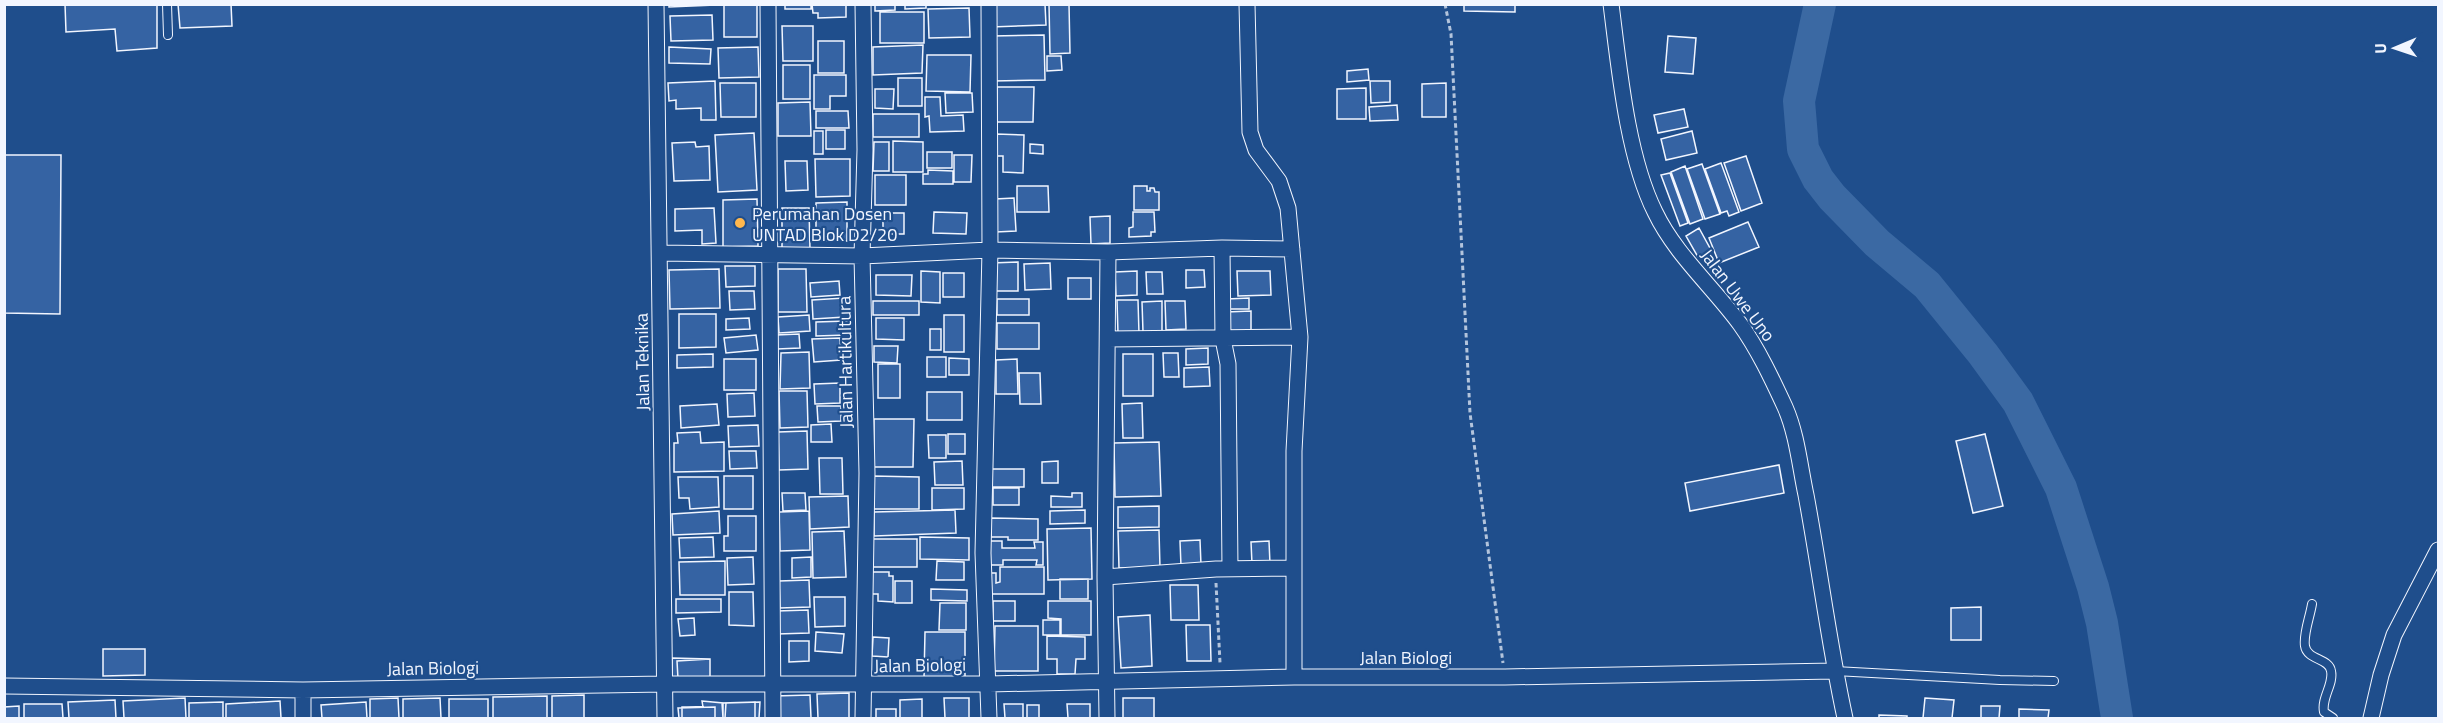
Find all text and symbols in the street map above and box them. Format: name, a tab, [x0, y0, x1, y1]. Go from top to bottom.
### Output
north arrow	[2365, 18, 2425, 78]
text: U	[2368, 43, 2392, 54]
place label: Perumahan Dosen UNTAD Blok D2/20	[752, 200, 897, 248]
marker: Perumahan Dosen UNTAD Blok D2/20	[733, 216, 747, 230]
street label: Jalan Uwe Uno	[1694, 243, 1782, 347]
street label: Jalan Hartikultura	[830, 296, 860, 428]
street label: Jalan Teknika	[628, 313, 656, 411]
street label: Jalan Biologi	[1360, 644, 1452, 671]
street label: Jalan Biologi	[874, 651, 966, 679]
street label: Jalan Biologi	[387, 654, 479, 682]

